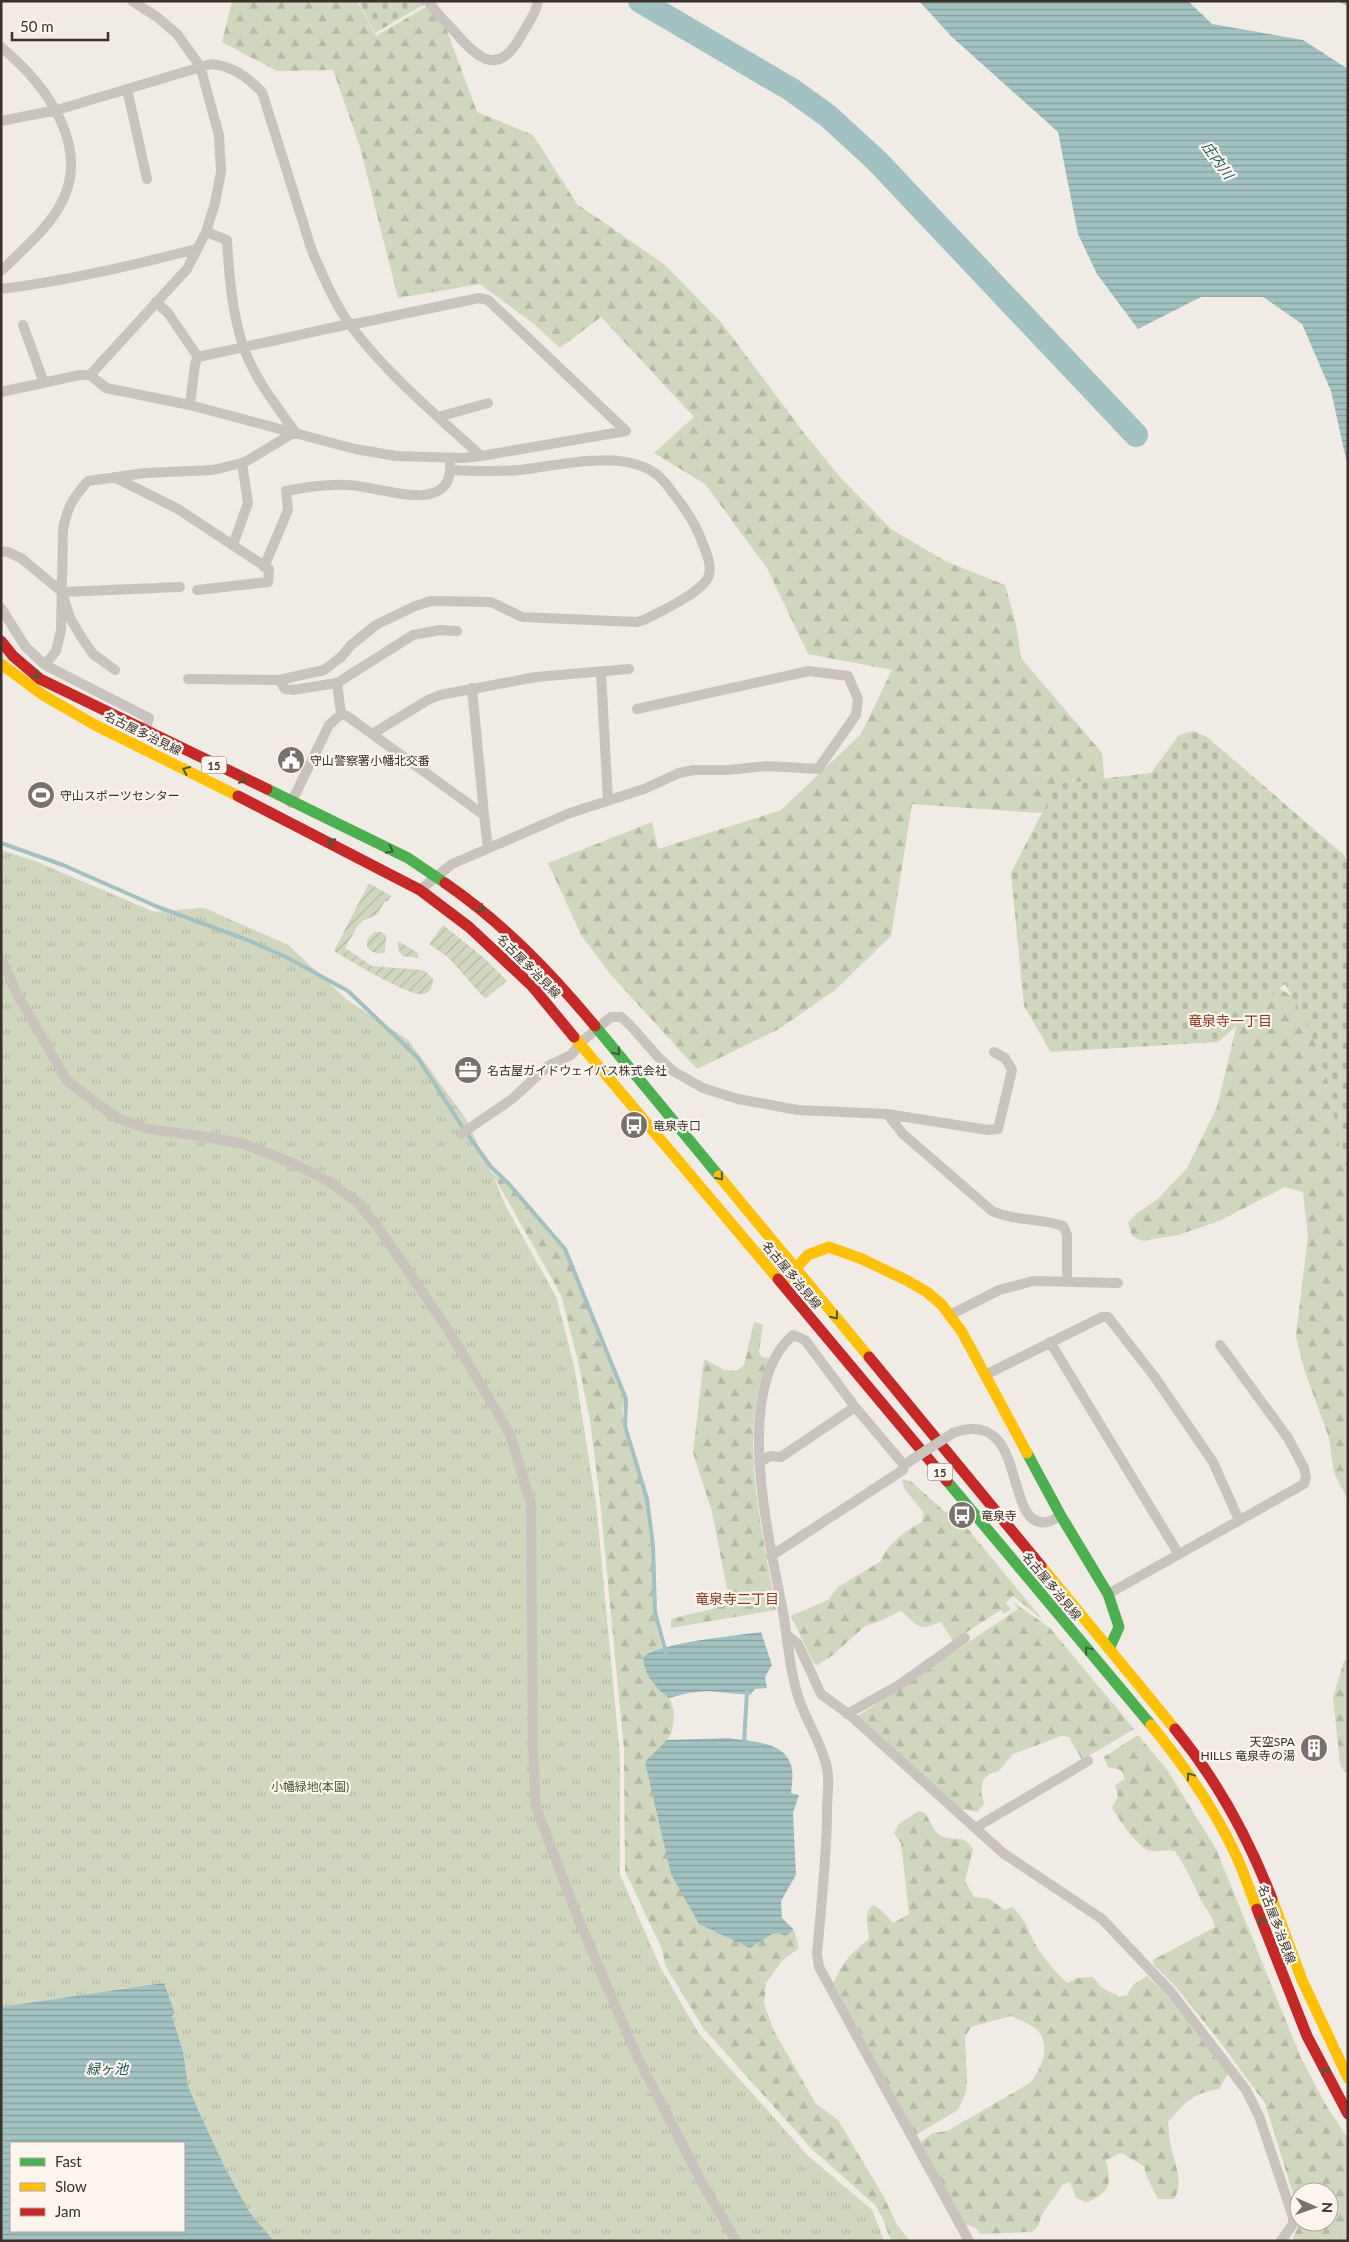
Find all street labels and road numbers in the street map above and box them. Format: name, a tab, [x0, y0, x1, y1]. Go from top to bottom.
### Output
street label: 名古屋多治見線	[102, 708, 184, 758]
road number: 15	[202, 756, 226, 774]
street label: 名古屋多治見線	[494, 931, 564, 1001]
street label: 名古屋多治見線	[759, 1238, 825, 1312]
road number: 15	[928, 1464, 952, 1480]
street label: 名古屋多治見線	[1019, 1549, 1085, 1623]
street label: 名古屋多治見線	[1255, 1882, 1299, 1966]

